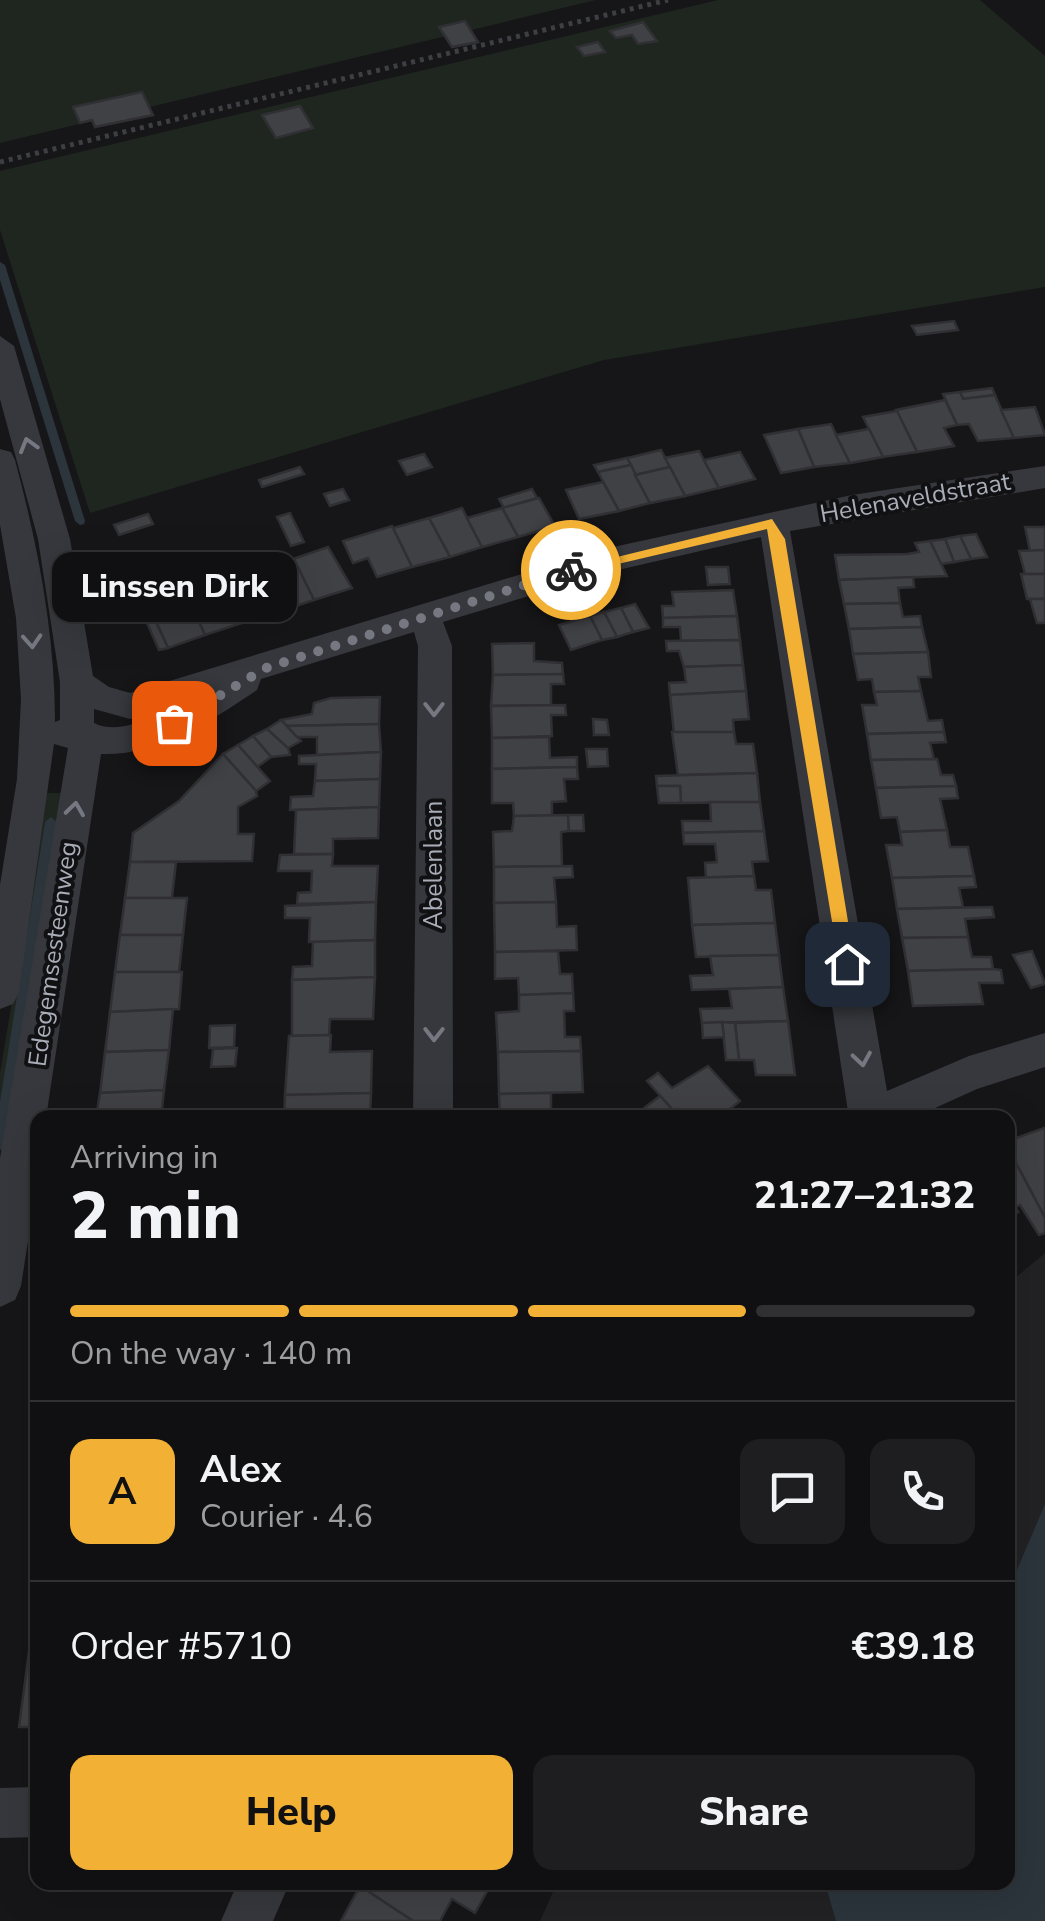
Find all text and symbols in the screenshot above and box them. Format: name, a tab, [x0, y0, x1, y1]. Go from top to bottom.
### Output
one-way arrow	[18, 437, 39, 454]
street label: Helenaveldstraat	[817, 464, 1013, 531]
courier	[521, 520, 621, 620]
icon: bike	[544, 543, 599, 598]
callout: Linssen Dirk	[51, 553, 296, 623]
text: Linssen Dirk	[81, 565, 268, 608]
one-way arrow	[21, 634, 42, 650]
pin	[132, 681, 217, 766]
icon: bag	[147, 696, 202, 751]
one-way arrow	[423, 702, 445, 718]
one-way arrow	[64, 801, 85, 818]
street label: Abelenlaan	[417, 801, 451, 929]
street label: Edegemsesteenweg	[20, 839, 86, 1069]
pin	[805, 922, 890, 1007]
icon: home	[820, 937, 875, 992]
one-way arrow	[423, 1028, 445, 1043]
one-way arrow	[851, 1051, 872, 1068]
text: Arriving in	[70, 1136, 218, 1179]
text: 21:27–21:32	[754, 1170, 975, 1221]
text: 2 min	[70, 1172, 241, 1261]
text: On the way · 140 m	[70, 1332, 352, 1375]
button: chat	[740, 1439, 845, 1544]
button: phone	[870, 1439, 975, 1544]
text: Alex	[200, 1444, 281, 1495]
text: A	[108, 1466, 137, 1517]
text: Courier · 4.6	[200, 1495, 373, 1538]
text: Order #5710	[70, 1621, 292, 1672]
text: €39.18	[852, 1621, 975, 1672]
button: Help	[70, 1755, 513, 1870]
button: Share	[533, 1755, 975, 1870]

